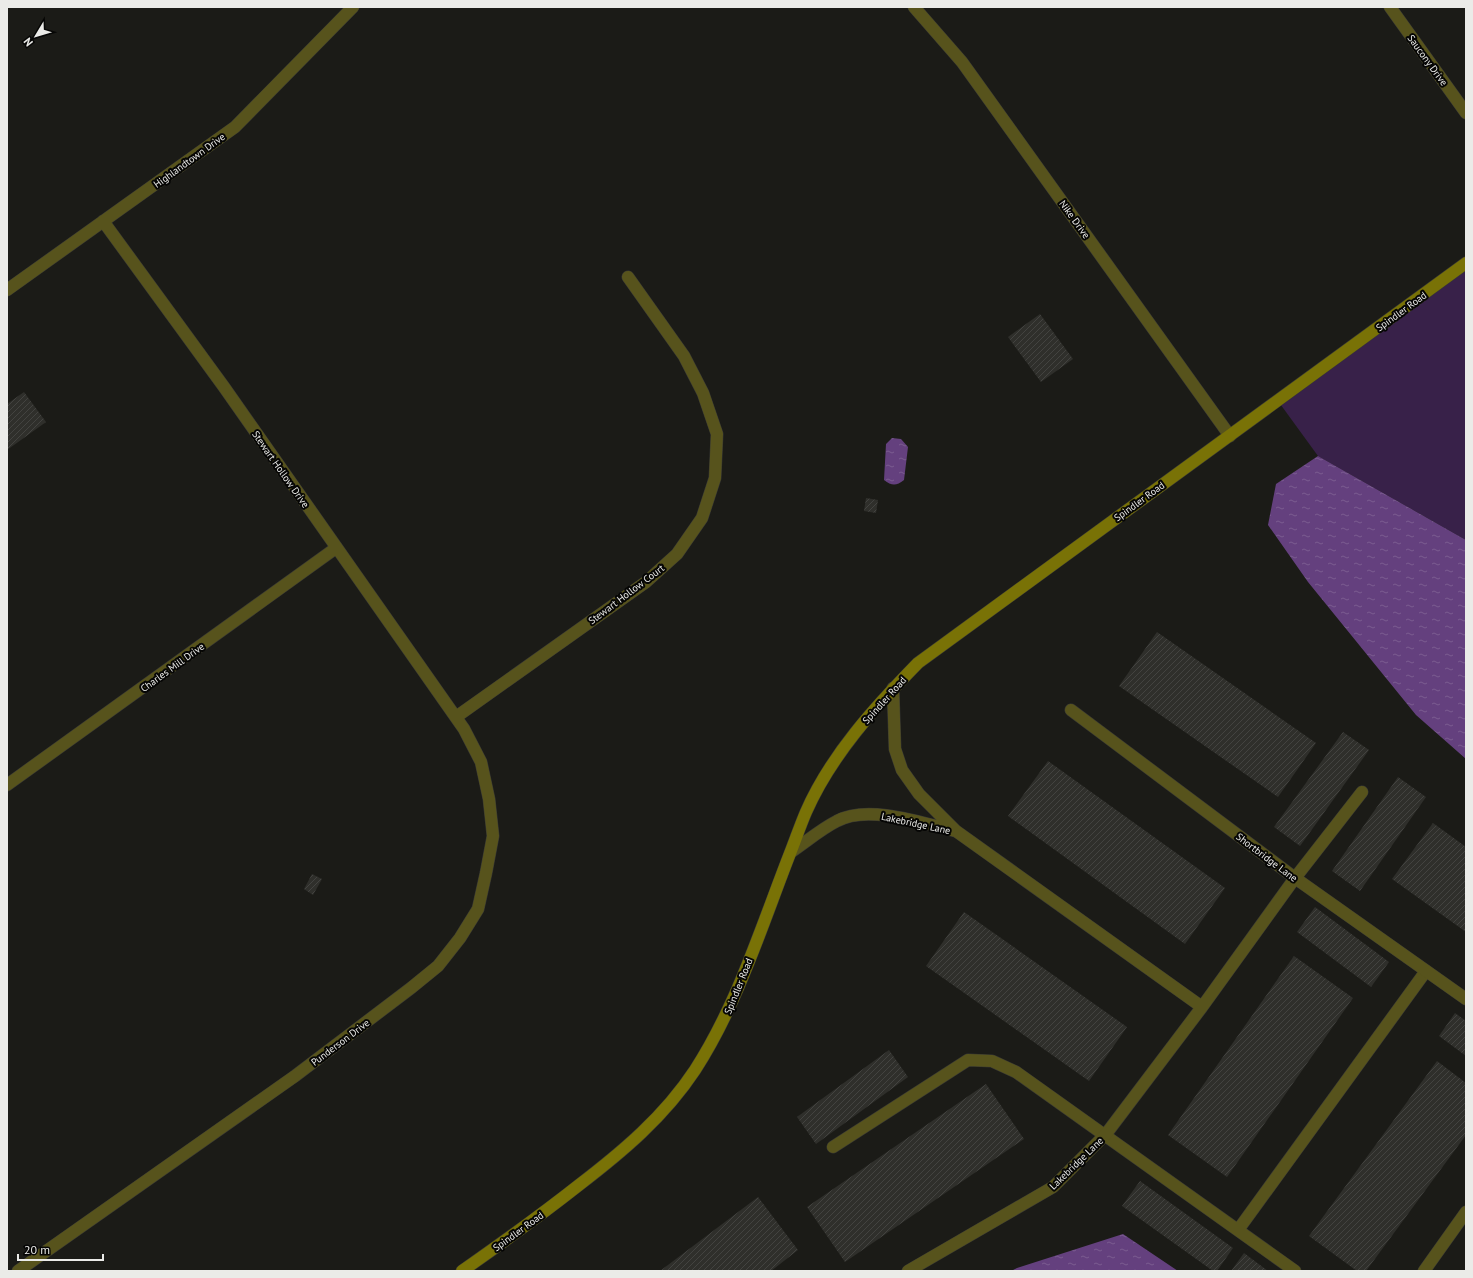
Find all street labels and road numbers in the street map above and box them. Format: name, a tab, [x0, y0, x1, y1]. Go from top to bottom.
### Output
street label: Saucony Drive	[1405, 32, 1451, 88]
street label: Highlandtown Drive	[151, 130, 228, 191]
street label: Nike Drive	[1056, 198, 1093, 241]
street label: Spindler Road	[1373, 289, 1429, 334]
street label: Stewart Hollow Drive	[249, 428, 312, 510]
street label: Spindler Road	[1111, 479, 1167, 524]
street label: Stewart Hollow Court	[586, 561, 667, 627]
street label: Charles Mill Drive	[138, 640, 207, 695]
street label: Spindler Road	[860, 674, 909, 727]
street label: Lakebridge Lane	[880, 810, 952, 837]
street label: Shortbridge Lane	[1233, 830, 1300, 885]
street label: Spindler Road	[721, 956, 756, 1016]
street label: Punderson Drive	[308, 1016, 372, 1069]
street label: Lakebridge Lane	[1047, 1134, 1106, 1192]
street label: Spindler Road	[490, 1209, 546, 1254]

